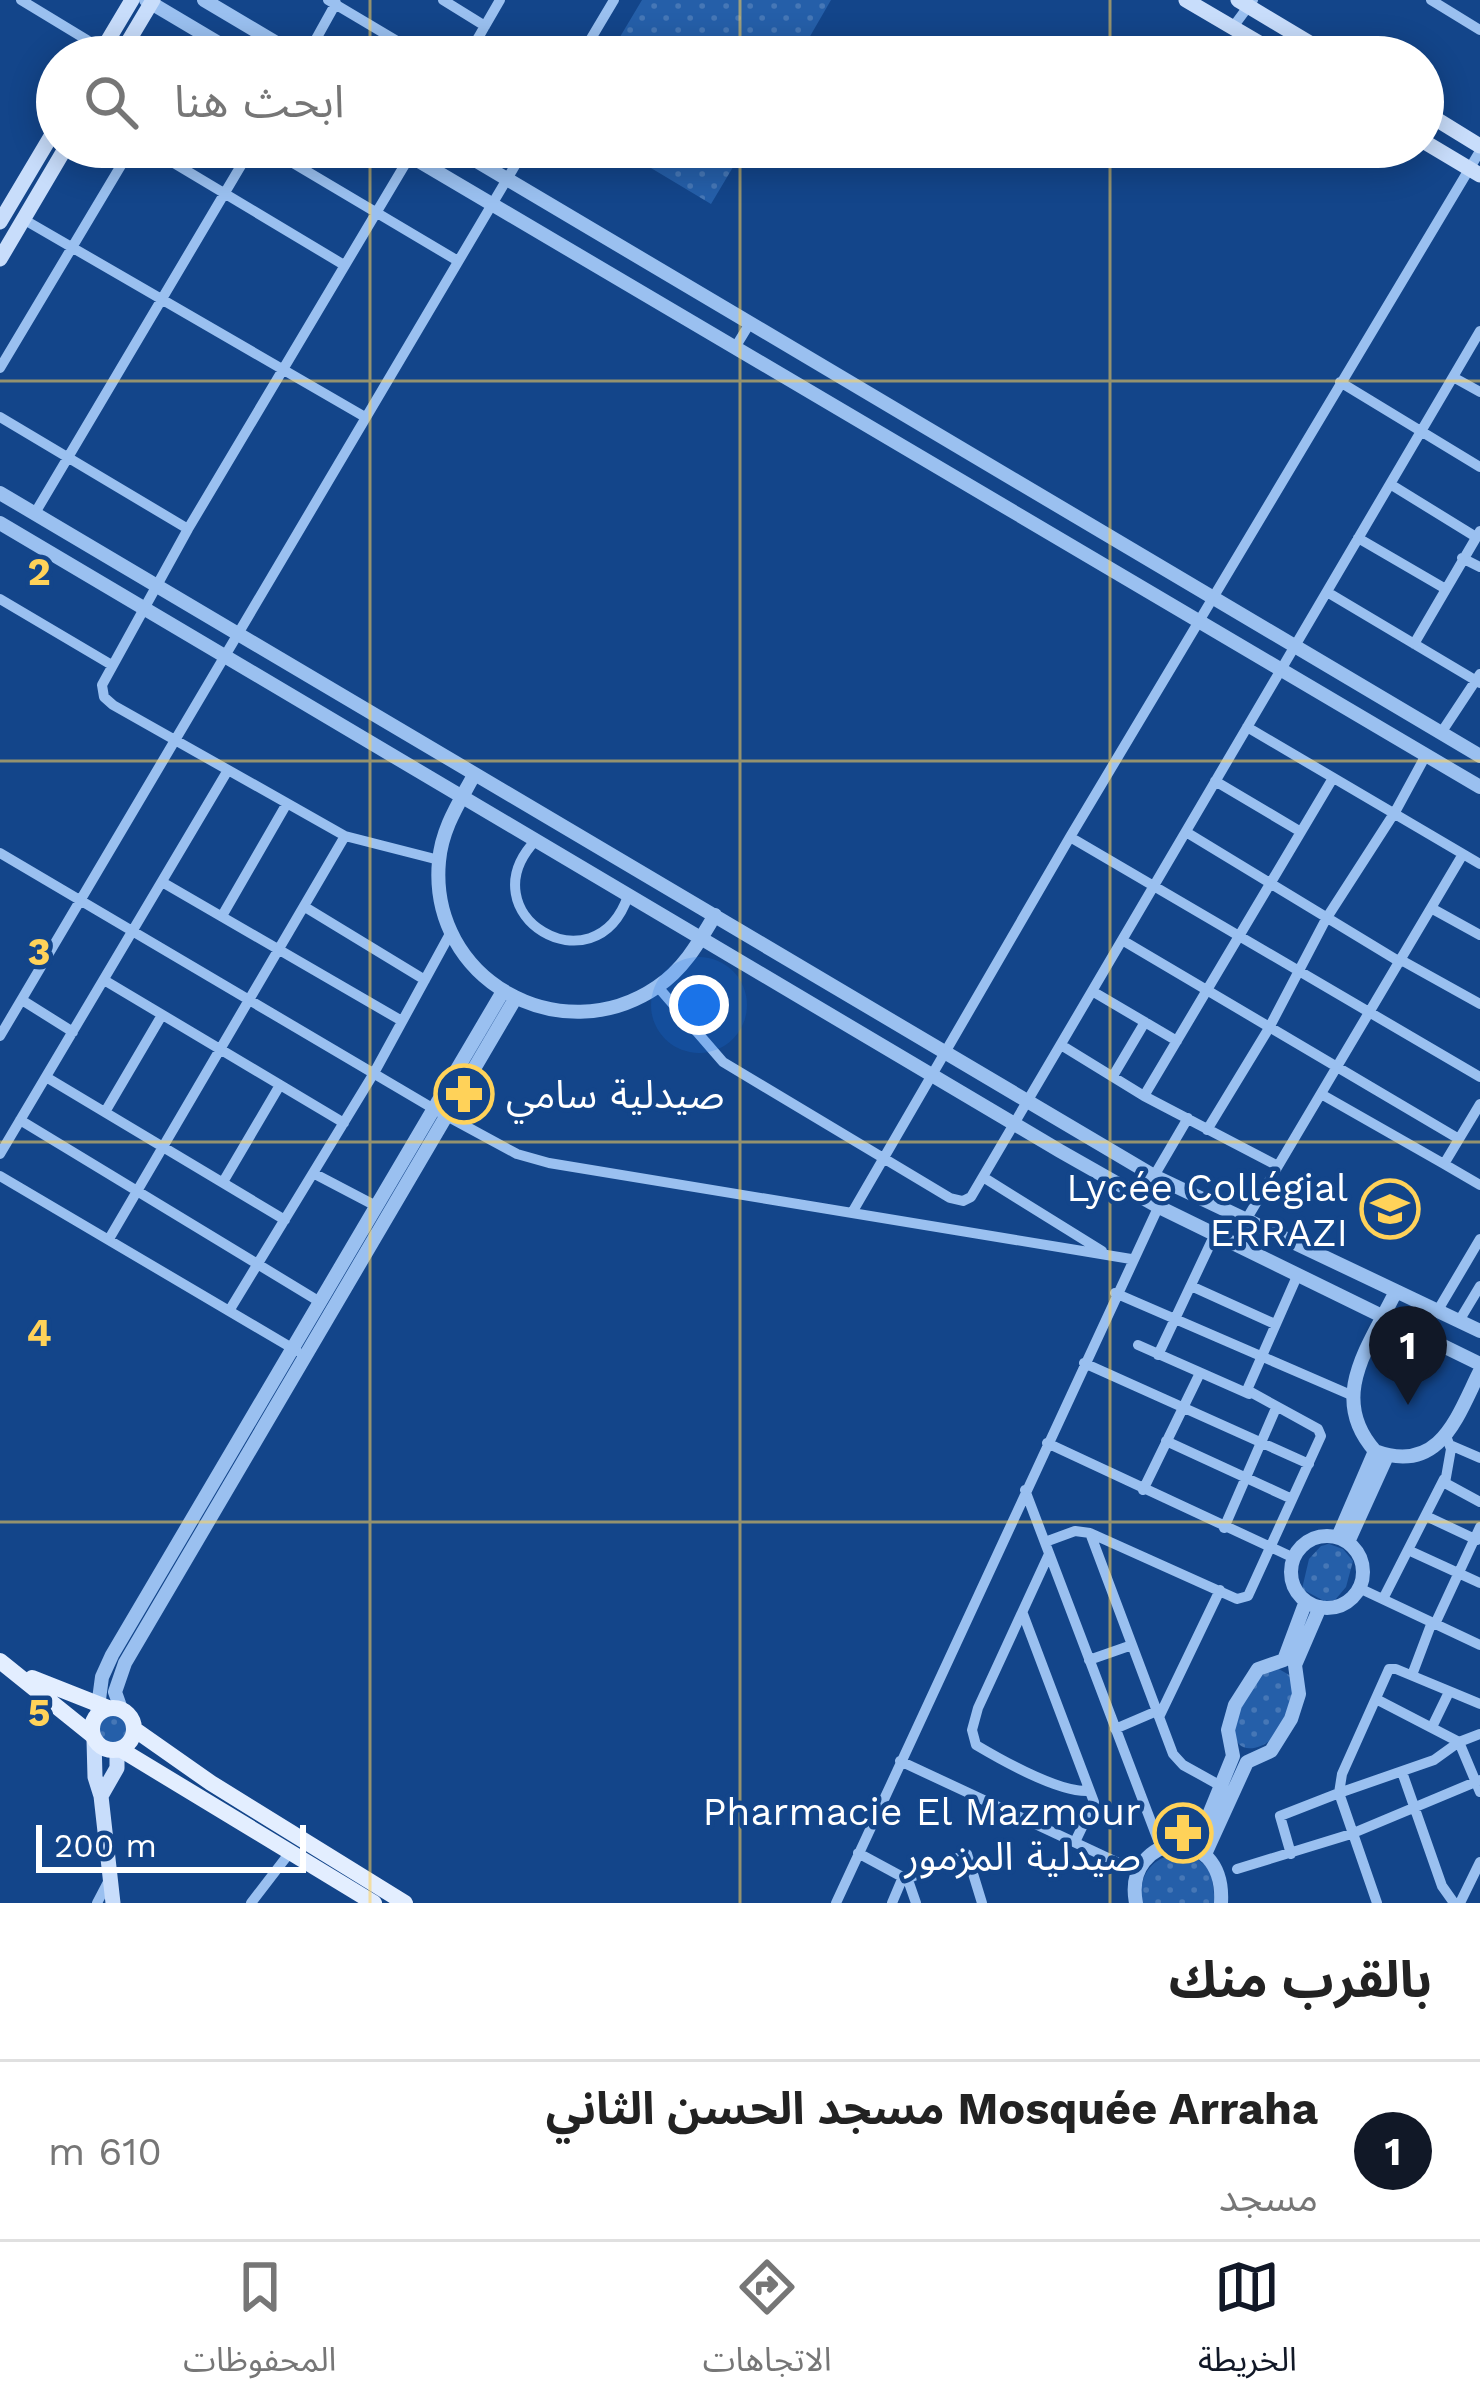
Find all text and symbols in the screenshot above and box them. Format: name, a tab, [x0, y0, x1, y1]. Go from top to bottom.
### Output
search box	[36, 36, 1444, 168]
icon: search	[78, 69, 144, 135]
text: ابحث هنا	[174, 75, 344, 128]
text: 2	[27, 549, 51, 594]
text: 3	[27, 929, 51, 974]
your location	[669, 975, 729, 1035]
pharmacy icon: صيدلية سامي	[433, 1063, 495, 1125]
place label: صيدلية سامي	[506, 1072, 725, 1124]
place label: Lycée Collégial ERRAZI	[1066, 1165, 1348, 1255]
school or university icon: Lycée Collégial ERRAZI	[1359, 1178, 1421, 1240]
pin: 1	[1369, 1306, 1447, 1405]
text: 4	[26, 1310, 52, 1355]
text: 5	[28, 1690, 50, 1735]
place label: Pharmacie El Mazmour صيدلية المزمور	[703, 1789, 1141, 1879]
pharmacy icon: Pharmacie El Mazmour صيدلية المزمور	[1152, 1802, 1214, 1864]
scale bar	[36, 1819, 306, 1872]
text: 200 m	[54, 1826, 157, 1865]
text: بالقرب منك	[1169, 1950, 1432, 2009]
text: Mosquée Arraha مسجد الحسن الثاني	[546, 2082, 1318, 2135]
text: 610 m	[48, 2129, 162, 2174]
text: 1	[1385, 2129, 1401, 2174]
text: مسجد	[1219, 2175, 1318, 2220]
tab: المحفوظات	[183, 2254, 336, 2395]
tab: الاتجاهات	[703, 2254, 832, 2395]
tab: الخريطة	[1198, 2254, 1297, 2395]

